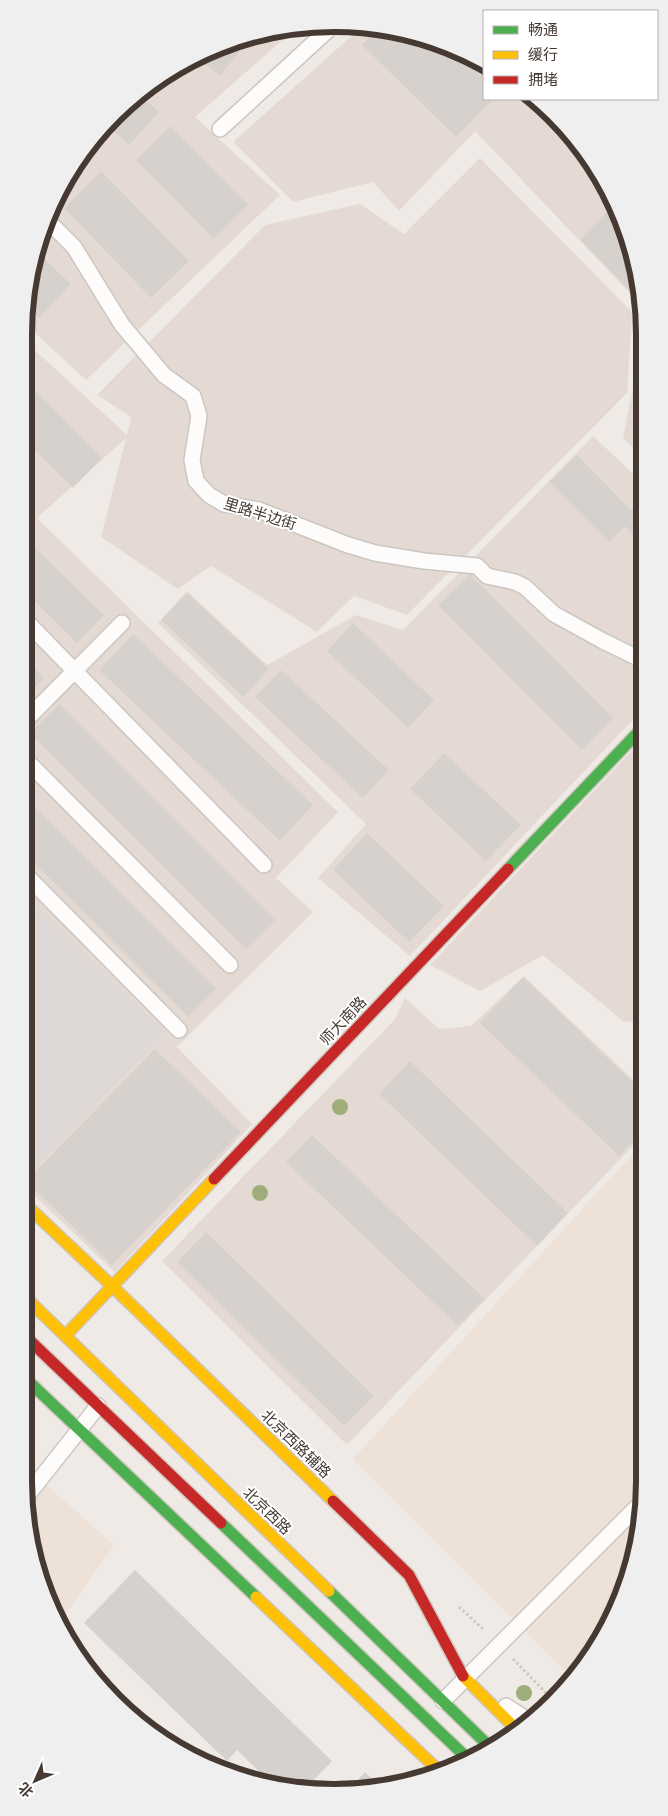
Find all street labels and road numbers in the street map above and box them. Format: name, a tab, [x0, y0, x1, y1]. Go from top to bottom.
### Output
street label: 里路半边街	[221, 494, 299, 534]
street label: 师大南路	[316, 993, 370, 1049]
street label: 北京西路辅路	[257, 1406, 335, 1482]
street label: 北京西路	[239, 1484, 295, 1538]

